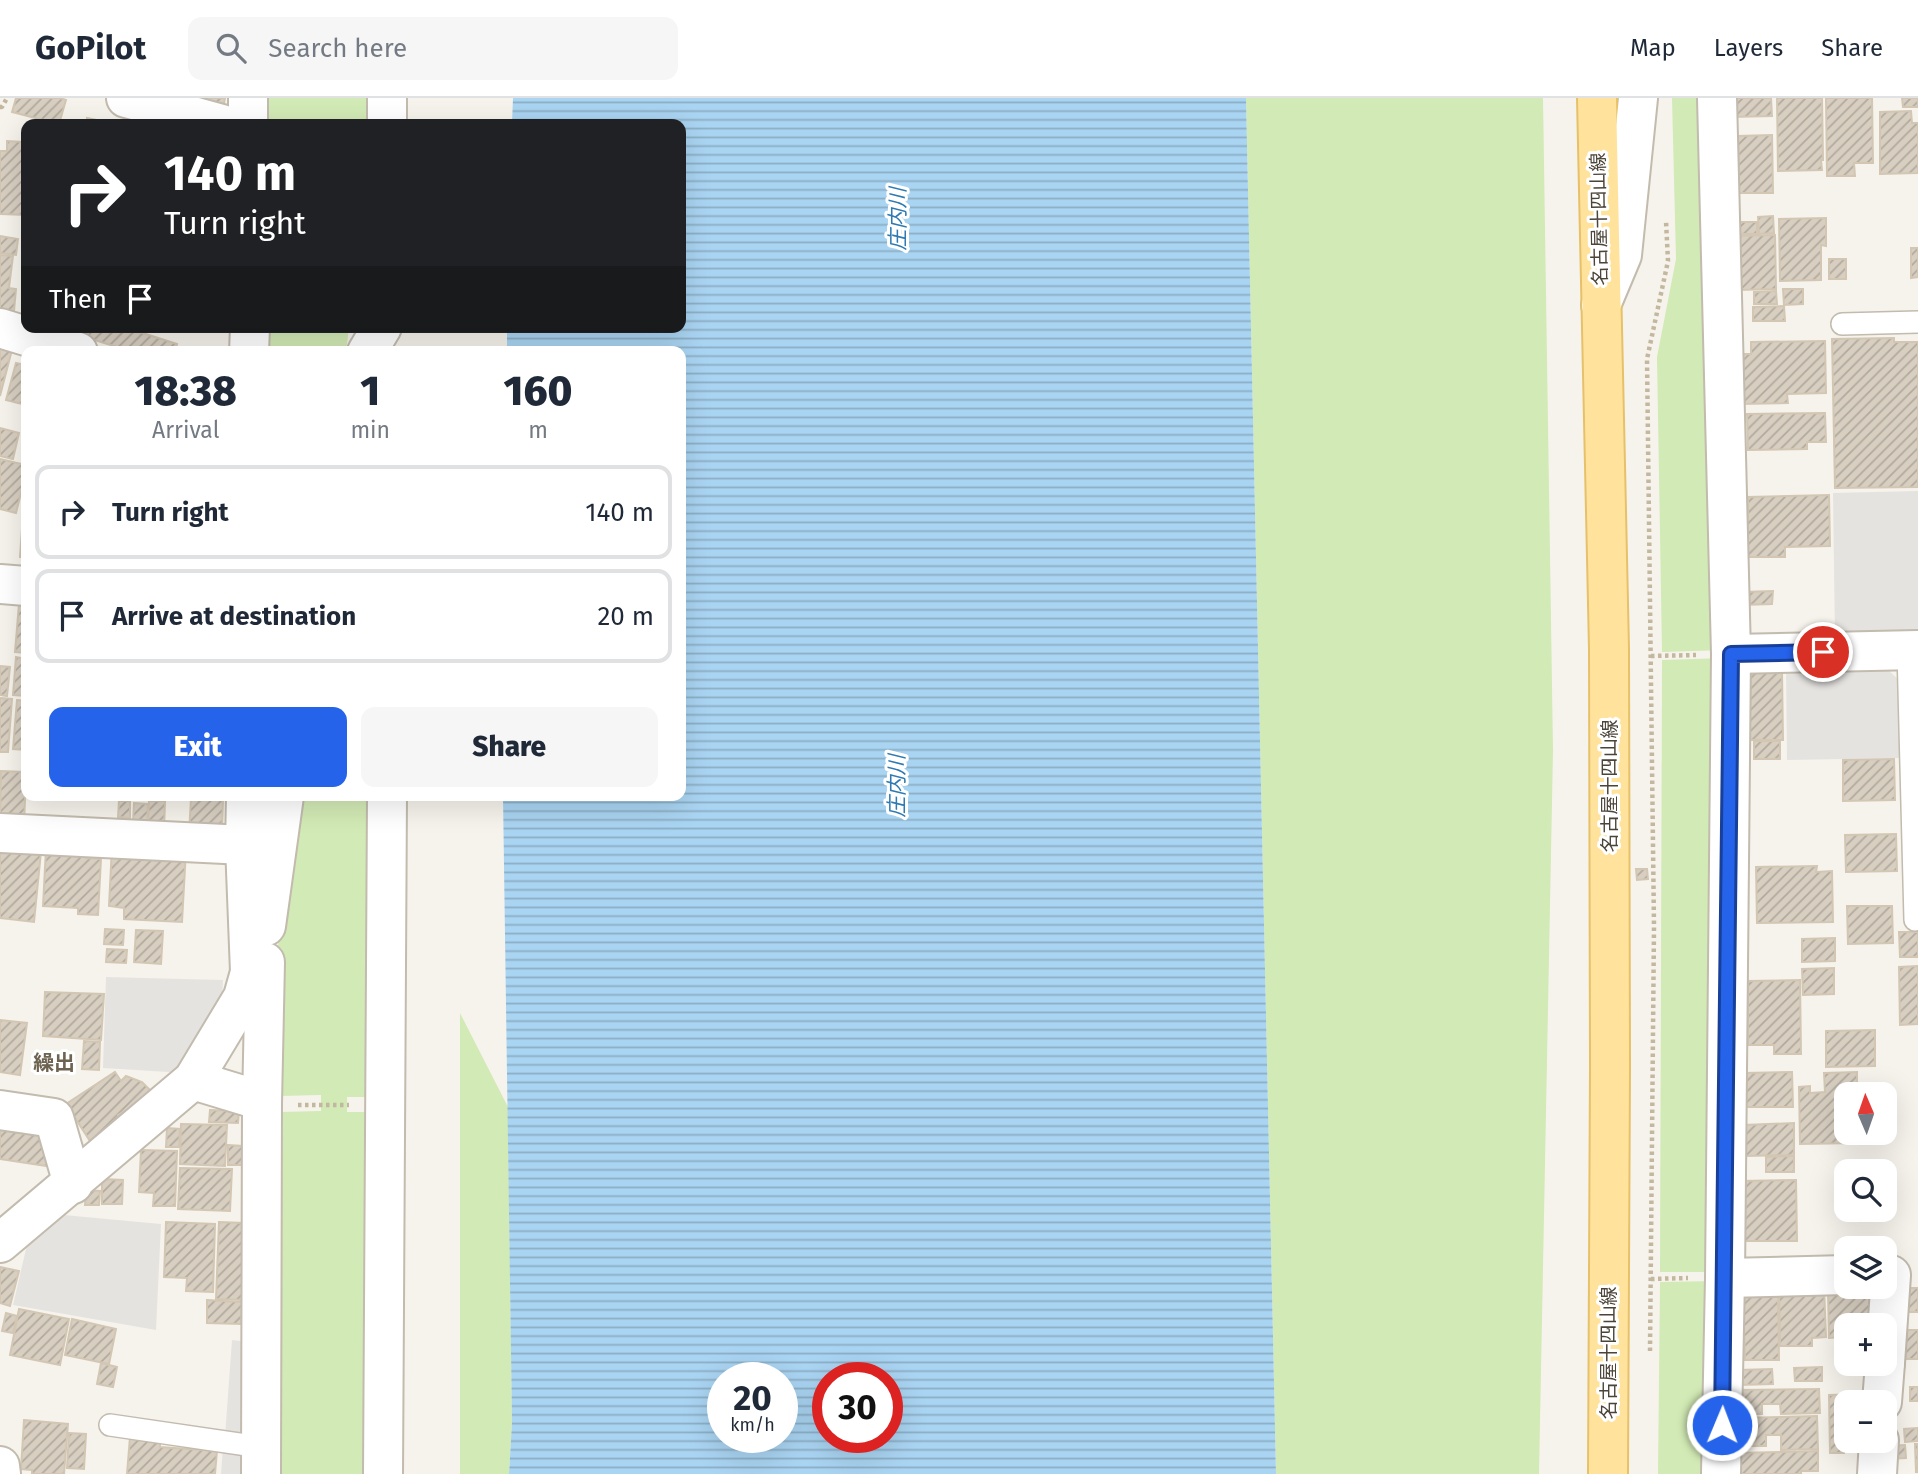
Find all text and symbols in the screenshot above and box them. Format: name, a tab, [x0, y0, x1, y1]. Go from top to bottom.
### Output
search box	[188, 17, 678, 80]
text: GoPilot	[35, 28, 146, 68]
icon: search	[212, 29, 250, 67]
text: Search here	[268, 33, 407, 64]
text: Map	[1630, 34, 1676, 62]
text: Layers	[1714, 34, 1783, 62]
text: Share	[1821, 34, 1883, 62]
text: 140 m	[164, 144, 296, 203]
icon: right	[49, 147, 140, 238]
street label: 名古屋十四山線	[1586, 152, 1612, 286]
water label: 庄内川	[885, 186, 911, 251]
text: Turn right	[164, 204, 306, 242]
icon: arrive	[121, 280, 159, 318]
text: Then	[49, 284, 107, 315]
text: 18:38	[135, 366, 237, 416]
text: 1	[360, 366, 380, 416]
text: 160	[504, 366, 572, 416]
text: Arrival	[152, 416, 219, 444]
text: min	[350, 416, 390, 444]
text: m	[528, 416, 548, 444]
icon: right	[53, 493, 91, 531]
text: Turn right	[112, 497, 229, 528]
text: 140 m	[585, 497, 654, 528]
icon: arrive	[53, 597, 91, 635]
text: Arrive at destination	[112, 601, 356, 632]
text: 20 m	[597, 601, 654, 632]
pin	[1793, 622, 1853, 682]
icon: arrive	[1804, 633, 1842, 671]
button: Exit	[49, 707, 347, 787]
button: Share	[361, 707, 658, 787]
street label: 名古屋十四山線	[1598, 719, 1621, 853]
water label: 庄内川	[884, 753, 910, 818]
district label: 繰出	[33, 1050, 75, 1076]
north arrow	[1834, 1082, 1897, 1144]
map controls	[1834, 1082, 1897, 1453]
button: search	[1834, 1159, 1897, 1222]
button: layers	[1834, 1236, 1897, 1299]
street label: 名古屋十四山線	[1597, 1286, 1620, 1420]
button: +	[1834, 1313, 1897, 1376]
speed limit sign: 30	[812, 1362, 903, 1453]
text: 20	[733, 1377, 772, 1419]
position arrow	[1685, 1388, 1759, 1462]
button: −	[1834, 1390, 1897, 1453]
text: km/h	[730, 1414, 775, 1436]

